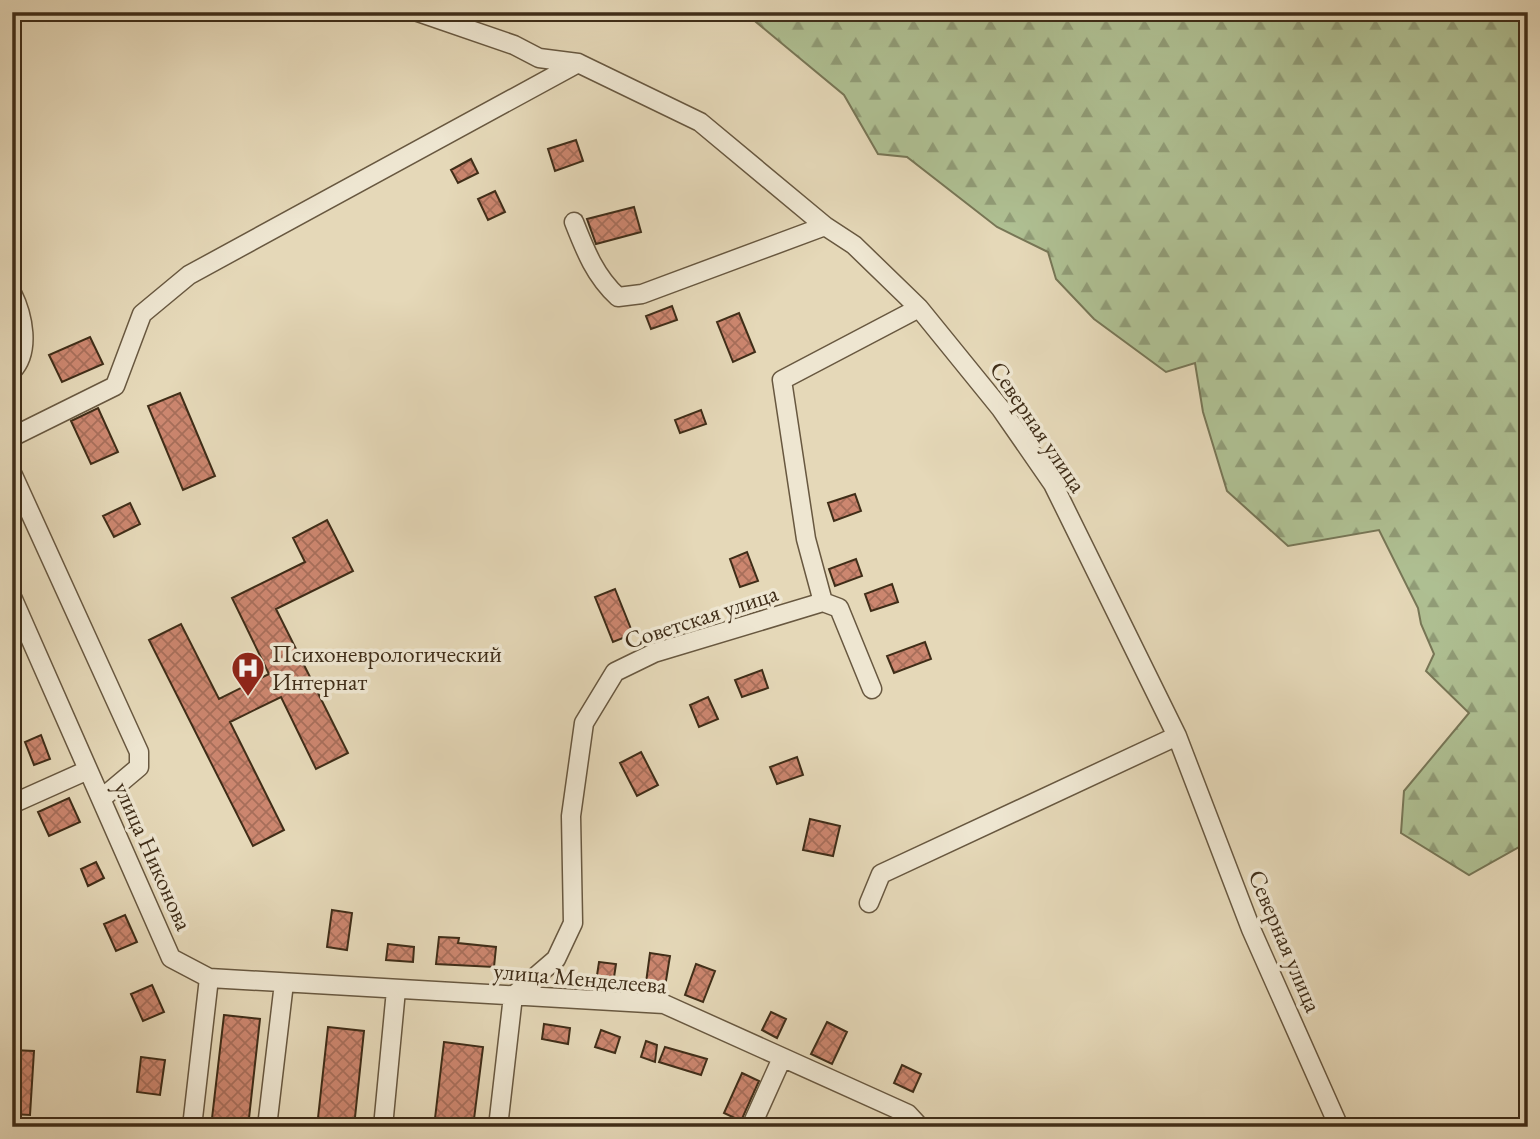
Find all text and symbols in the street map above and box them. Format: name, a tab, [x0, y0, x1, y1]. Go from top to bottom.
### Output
street label: Северная улица	[983, 355, 1094, 499]
street label: Советская улица	[620, 577, 782, 656]
place label: Психоневрологический Интернат	[272, 638, 502, 697]
hospital icon: Психоневрологический Интернат	[229, 649, 267, 698]
street label: улица Никонова	[107, 776, 200, 936]
street label: Северная улица	[1241, 865, 1330, 1017]
street label: улица Менделеева	[492, 954, 668, 1001]

